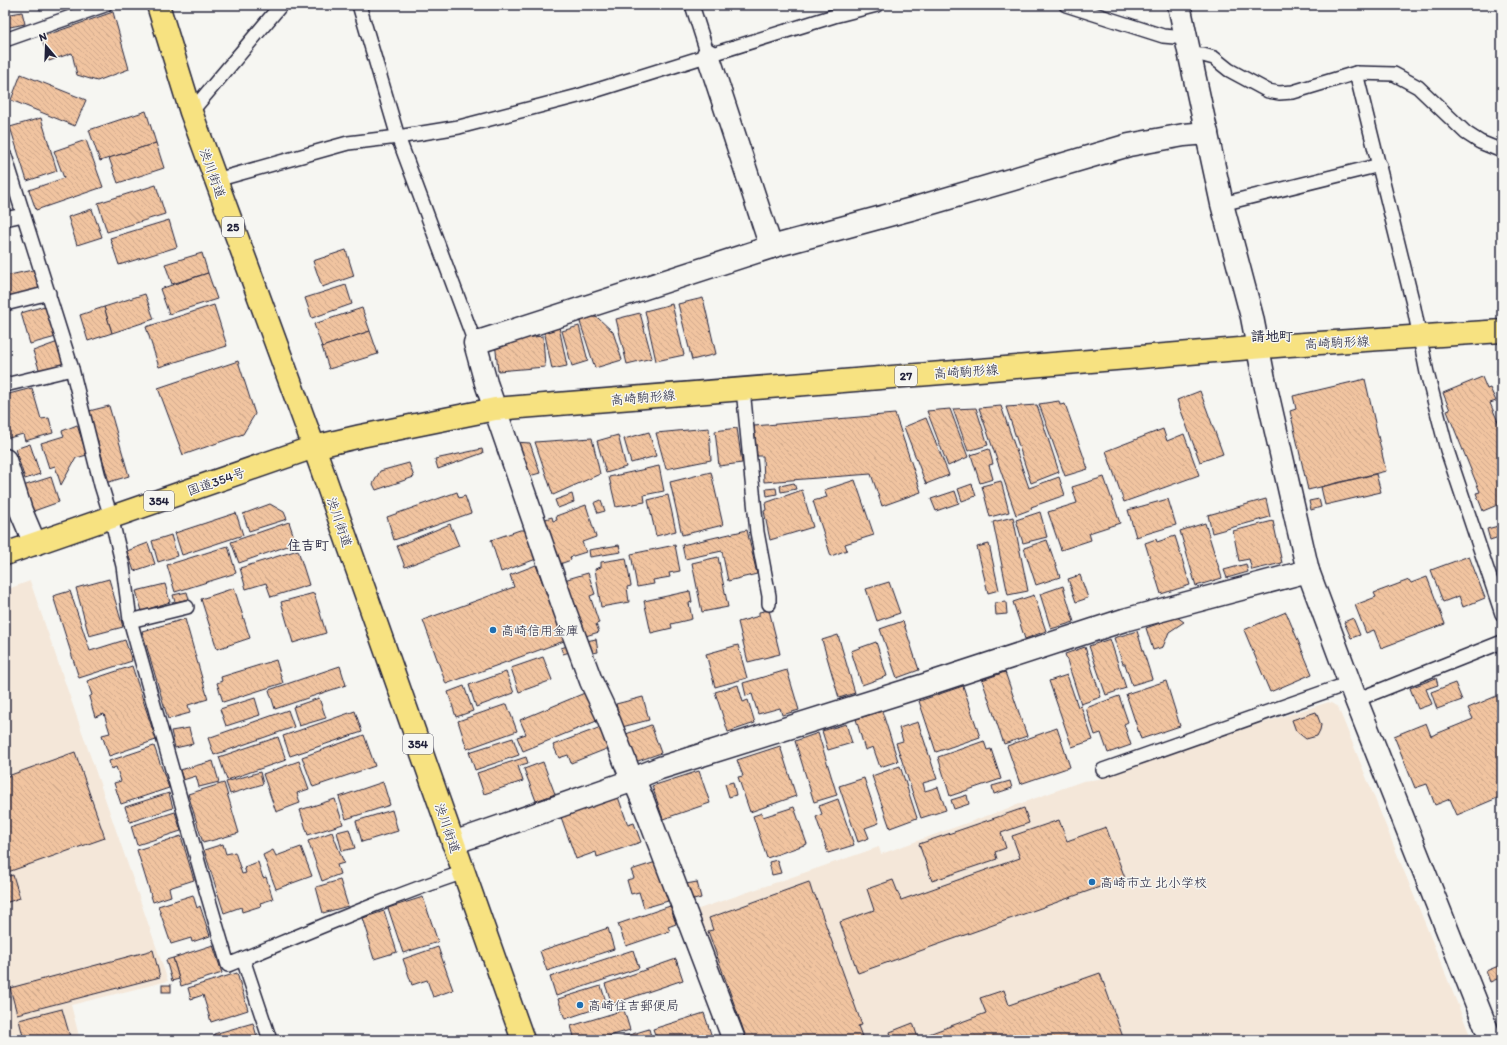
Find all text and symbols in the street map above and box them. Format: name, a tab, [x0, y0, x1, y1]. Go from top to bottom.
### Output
north arrow	[26, 26, 66, 66]
text: N	[37, 30, 49, 44]
street label: 渋川街道	[197, 146, 228, 200]
road number: 25	[222, 217, 244, 237]
district label: 請地町	[1251, 328, 1293, 345]
street label: 高崎駒形線	[1304, 333, 1371, 352]
street label: 高崎駒形線	[933, 362, 1000, 381]
road number: 27	[895, 366, 917, 386]
street label: 高崎駒形線	[610, 387, 677, 408]
street label: 国道354号	[185, 464, 247, 498]
road number: 354	[144, 491, 174, 511]
street label: 渋川街道	[324, 495, 355, 549]
district label: 住吉町	[287, 537, 329, 554]
place label: 高崎信用金庫	[501, 623, 579, 638]
marker: 高崎信用金庫	[488, 625, 498, 635]
road number: 354	[403, 734, 433, 754]
street label: 渋川街道	[432, 801, 463, 855]
place label: 高崎市立 北小学校	[1100, 875, 1207, 890]
marker: 高崎市立 北小学校	[1087, 877, 1097, 887]
place label: 高崎住吉郵便局	[588, 998, 679, 1013]
marker: 高崎住吉郵便局	[575, 1000, 585, 1010]

